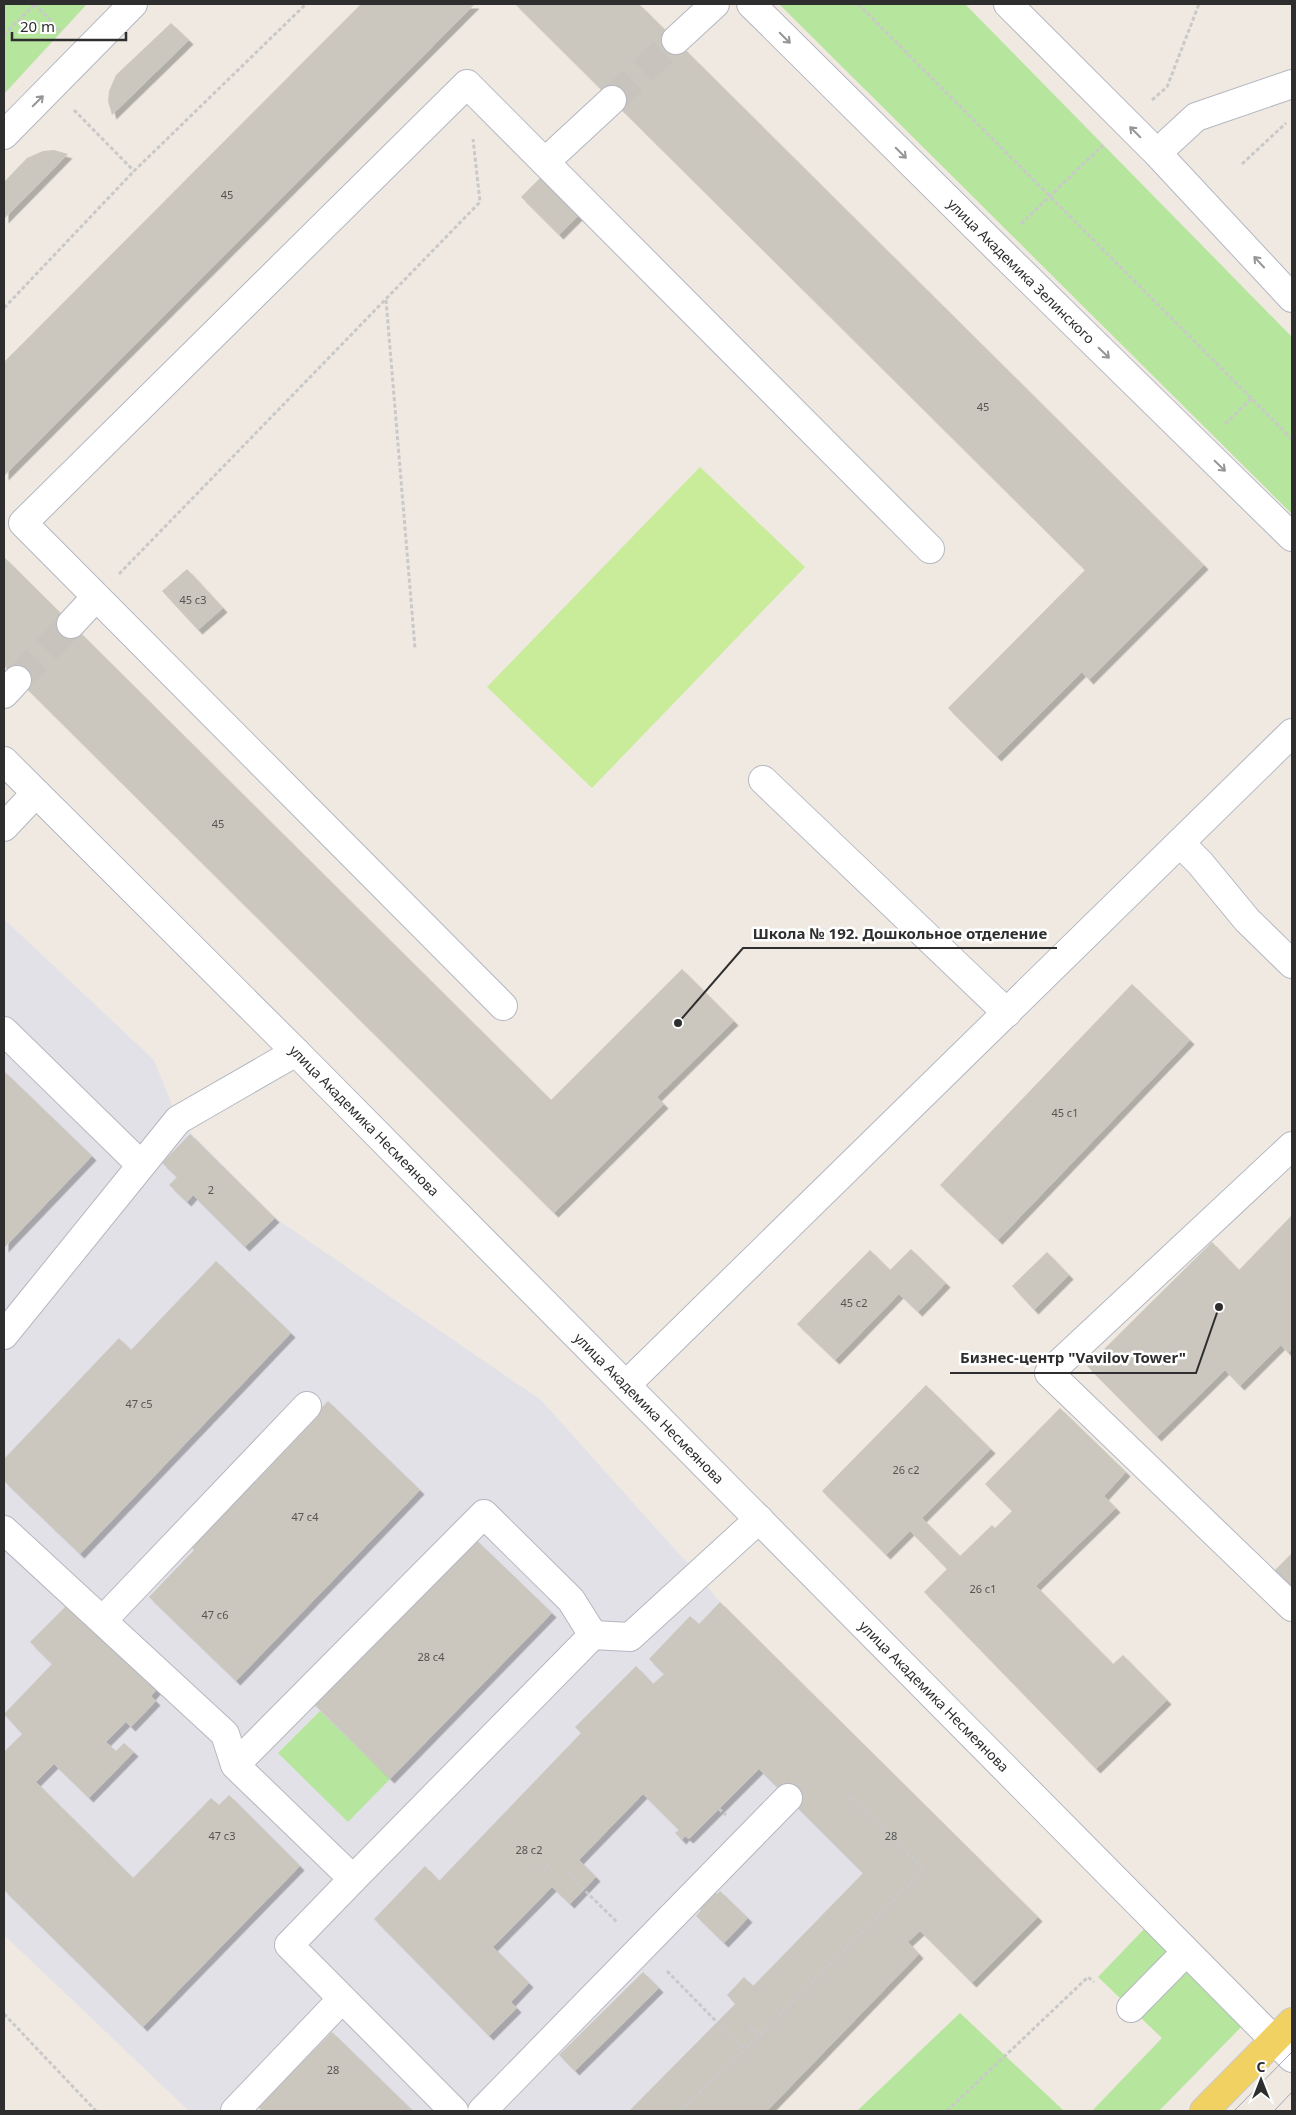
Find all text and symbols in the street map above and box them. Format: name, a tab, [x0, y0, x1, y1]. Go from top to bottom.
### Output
scale bar	[12, 10, 126, 42]
text: 20 m	[20, 16, 55, 36]
one-way arrow	[779, 32, 792, 44]
one-way arrow	[32, 95, 44, 107]
one-way arrow	[1129, 125, 1141, 138]
one-way arrow	[894, 147, 907, 159]
house number: 45	[221, 187, 233, 202]
street label: улица Академика Зелинского	[944, 194, 1099, 348]
one-way arrow	[1253, 256, 1265, 268]
one-way arrow	[1097, 347, 1110, 359]
house number: 45	[977, 399, 989, 414]
one-way arrow	[1214, 460, 1226, 472]
house number: 45 с3	[179, 592, 207, 607]
house number: 45	[212, 816, 224, 831]
callout: Школа № 192. Дошкольное отделение	[743, 918, 1057, 948]
text: Школа № 192. Дошкольное отделение	[753, 923, 1047, 943]
street label: улица Академика Несмеянова	[285, 1041, 444, 1200]
house number: 45 с1	[1051, 1105, 1079, 1120]
house number: 2	[208, 1182, 214, 1197]
house number: 45 с2	[840, 1295, 868, 1310]
street label: улица Академика Несмеянова	[570, 1328, 728, 1488]
callout: Бизнес-центр "Vavilov Tower"	[950, 1343, 1196, 1373]
text: Бизнес-центр "Vavilov Tower"	[960, 1347, 1186, 1367]
house number: 47 с5	[125, 1396, 153, 1411]
house number: 26 с2	[892, 1462, 920, 1477]
house number: 47 с4	[291, 1509, 319, 1524]
house number: 26 с1	[969, 1581, 997, 1596]
house number: 47 с6	[201, 1607, 229, 1622]
street label: улица Академика Несмеянова	[855, 1616, 1013, 1776]
house number: 28 с4	[417, 1649, 445, 1664]
house number: 47 с3	[208, 1828, 236, 1843]
house number: 28	[885, 1828, 897, 1843]
house number: 28 с2	[515, 1842, 543, 1857]
north arrow	[1236, 2055, 1286, 2105]
text: С	[1256, 2057, 1266, 2076]
house number: 28	[327, 2062, 339, 2077]

